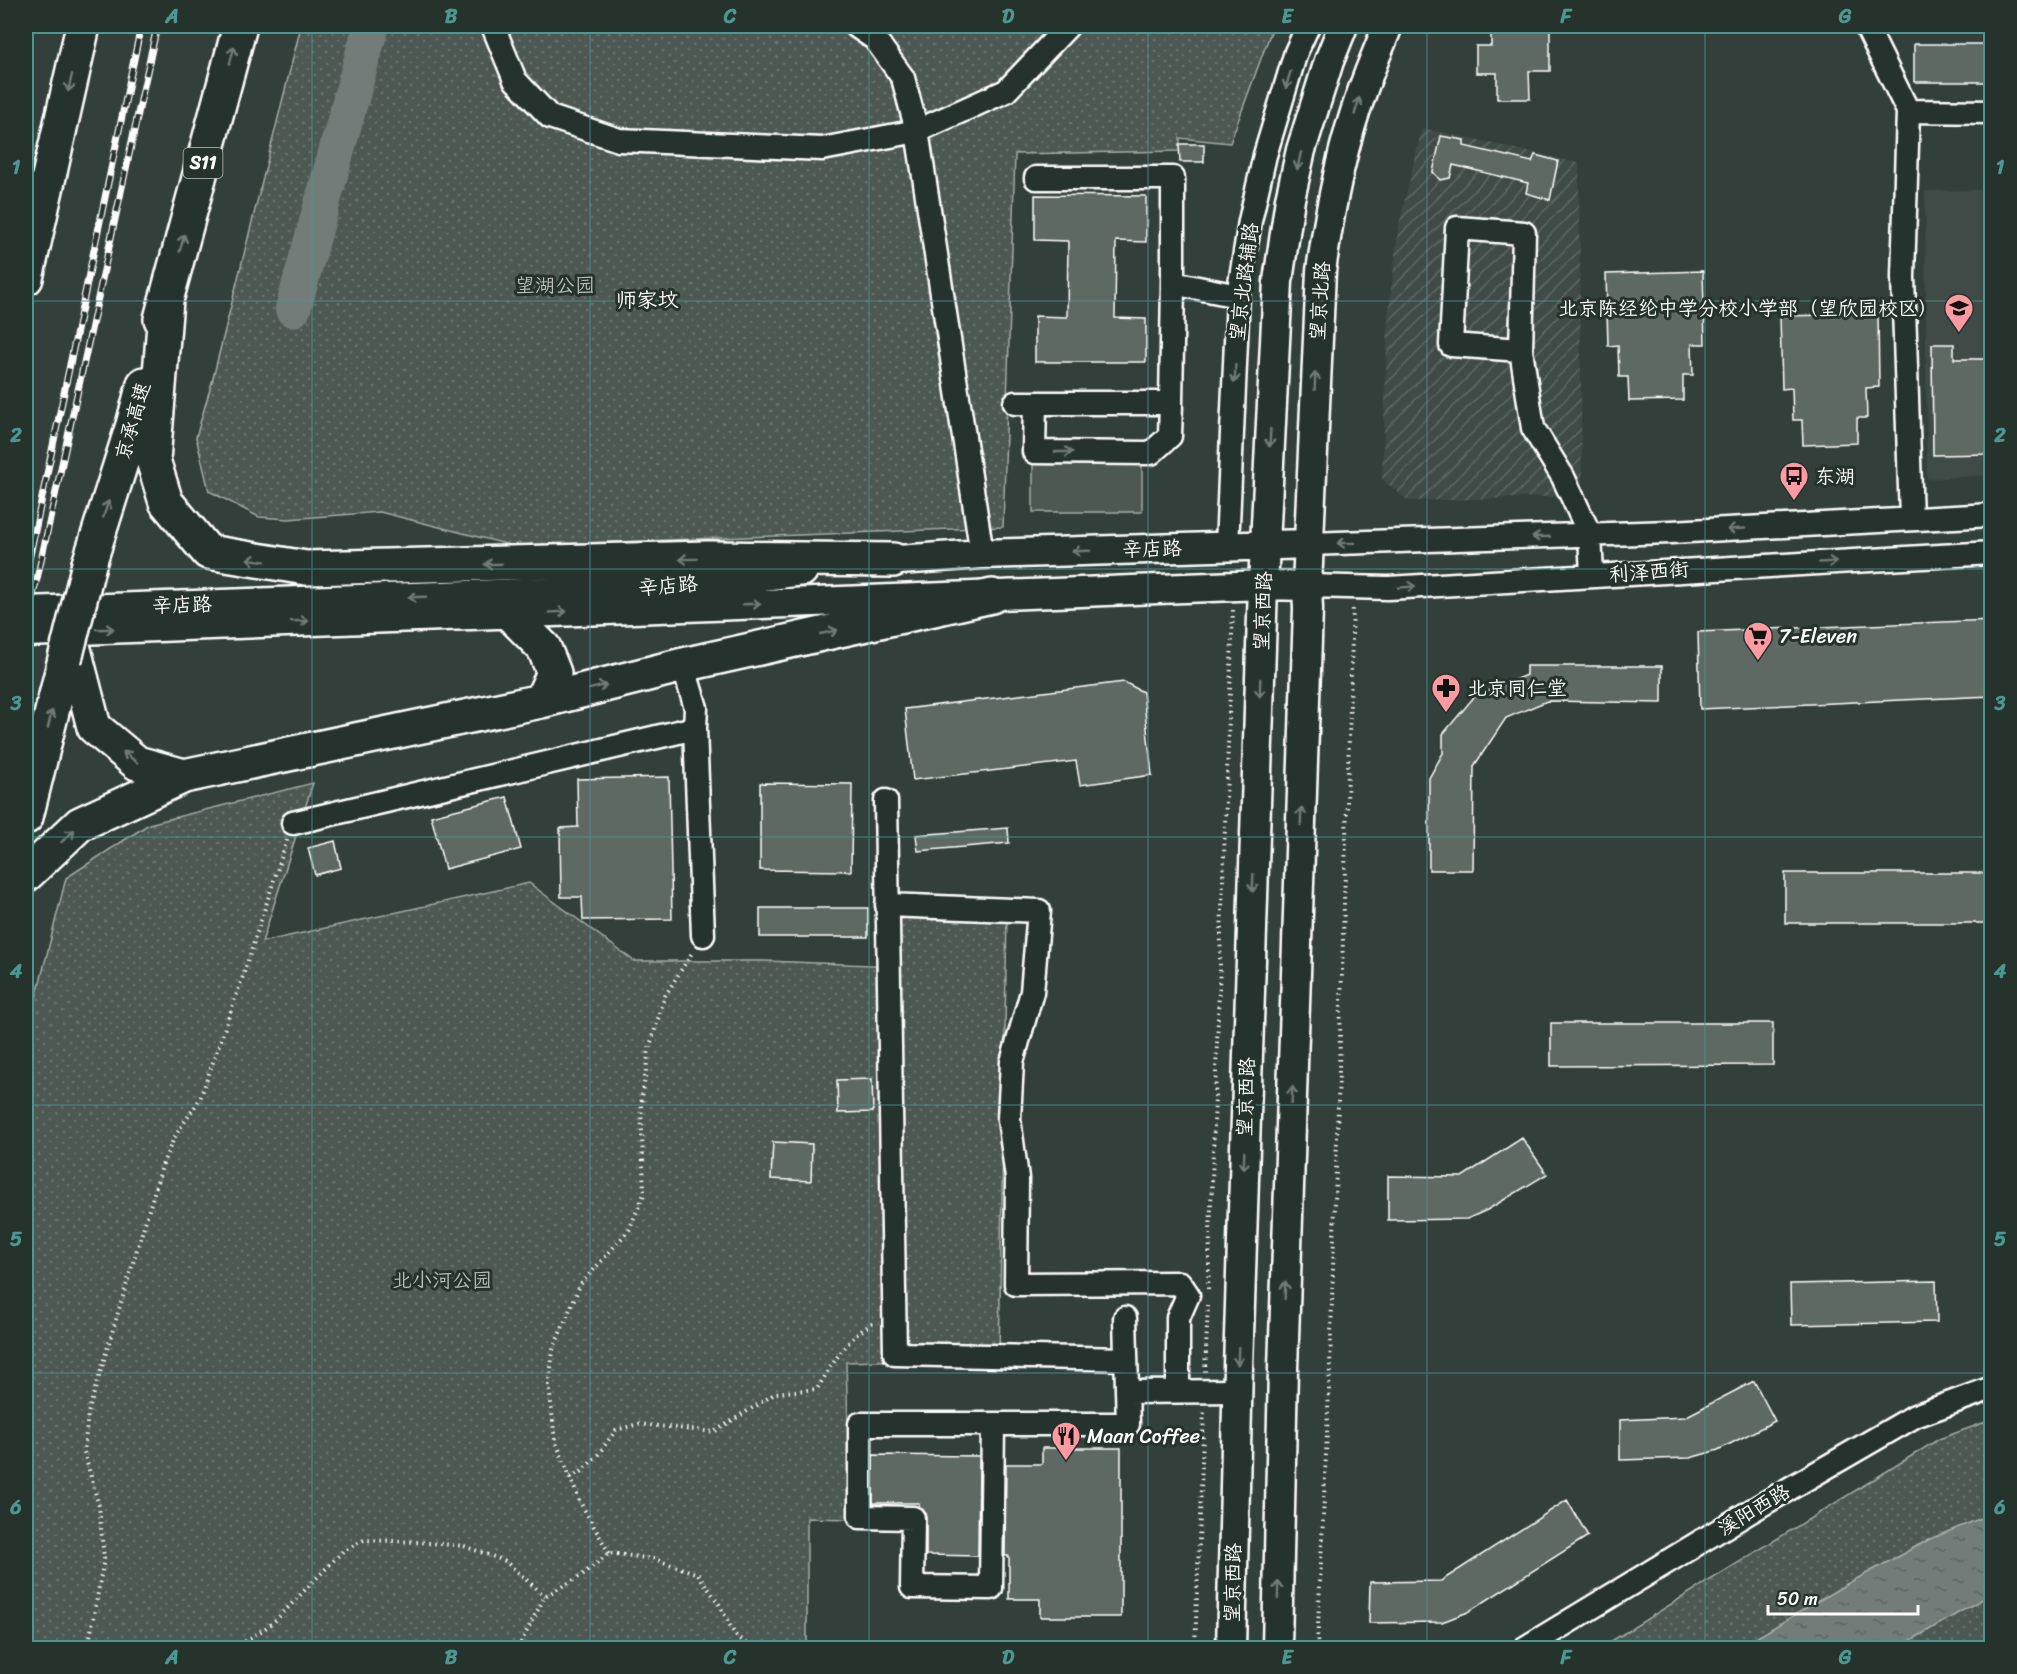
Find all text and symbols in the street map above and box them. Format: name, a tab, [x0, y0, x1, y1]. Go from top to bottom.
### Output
text: A	[164, 0, 179, 34]
text: B	[445, 0, 458, 34]
text: C	[723, 0, 737, 34]
text: D	[1002, 0, 1015, 34]
text: E	[1281, 0, 1294, 34]
text: F	[1560, 0, 1573, 34]
text: G	[1838, 0, 1852, 34]
one-way arrow	[227, 46, 238, 65]
one-way arrow	[1282, 70, 1293, 89]
one-way arrow	[64, 73, 76, 92]
one-way arrow	[1352, 97, 1363, 116]
road number: S11	[184, 148, 222, 178]
text: 1	[12, 150, 21, 185]
text: 1	[1996, 150, 2005, 185]
one-way arrow	[1292, 151, 1304, 170]
street label: 望京北路辅路	[1219, 219, 1269, 344]
one-way arrow	[176, 234, 188, 253]
street label: 望京北路	[1300, 259, 1340, 342]
park label: 望湖公园	[515, 268, 595, 303]
district label: 师家坟	[616, 281, 679, 319]
place label: 北京陈经纶中学分校小学部（望欣园校区）	[1558, 291, 1938, 326]
school or university icon: 北京陈经纶中学分校小学部（望欣园校区）	[1943, 292, 1975, 334]
one-way arrow	[1229, 364, 1240, 384]
one-way arrow	[1310, 371, 1321, 391]
street label: 京承高速	[105, 378, 161, 464]
text: 2	[9, 418, 22, 453]
text: 2	[1993, 418, 2006, 453]
one-way arrow	[1265, 427, 1276, 447]
one-way arrow	[1053, 446, 1073, 458]
place label: 东湖	[1815, 459, 1855, 494]
bus stop icon: 东湖	[1778, 460, 1810, 502]
one-way arrow	[102, 500, 113, 519]
one-way arrow	[1726, 523, 1746, 534]
street label: 辛店路	[1121, 530, 1184, 568]
one-way arrow	[1532, 531, 1552, 543]
one-way arrow	[1337, 537, 1357, 549]
one-way arrow	[1072, 545, 1092, 556]
street label: 利泽西街	[1608, 552, 1690, 592]
one-way arrow	[678, 553, 698, 565]
one-way arrow	[247, 554, 267, 565]
one-way arrow	[1817, 556, 1837, 567]
one-way arrow	[483, 558, 503, 570]
street label: 辛店路	[637, 566, 700, 606]
street label: 望京西路	[1244, 569, 1282, 652]
one-way arrow	[1397, 581, 1417, 592]
street label: 辛店路	[151, 586, 214, 624]
one-way arrow	[407, 591, 427, 602]
one-way arrow	[742, 598, 762, 609]
one-way arrow	[547, 607, 567, 618]
one-way arrow	[289, 615, 309, 627]
place label: 7-Eleven	[1779, 619, 1857, 654]
supermarket icon: 7-Eleven	[1742, 620, 1774, 662]
one-way arrow	[94, 623, 114, 634]
one-way arrow	[819, 626, 838, 638]
place label: 北京同仁堂	[1467, 671, 1567, 706]
pharmacy icon: 北京同仁堂	[1430, 672, 1462, 714]
one-way arrow	[1254, 677, 1265, 697]
one-way arrow	[588, 680, 607, 692]
text: 3	[10, 686, 22, 721]
text: 3	[1994, 686, 2006, 721]
one-way arrow	[44, 710, 56, 729]
one-way arrow	[122, 750, 138, 763]
one-way arrow	[1295, 807, 1307, 827]
one-way arrow	[61, 828, 76, 843]
one-way arrow	[1248, 872, 1259, 892]
text: 4	[9, 954, 23, 989]
text: 4	[1993, 954, 2007, 989]
street label: 望京西路	[1227, 1055, 1265, 1138]
one-way arrow	[1286, 1086, 1297, 1106]
one-way arrow	[1239, 1151, 1250, 1171]
text: 5	[10, 1222, 22, 1257]
text: 5	[1994, 1222, 2006, 1257]
park label: 北小河公园	[392, 1263, 492, 1298]
one-way arrow	[1280, 1281, 1291, 1301]
one-way arrow	[1232, 1346, 1244, 1366]
place label: Maan Coffee	[1087, 1419, 1200, 1454]
restaurant icon: Maan Coffee	[1050, 1420, 1082, 1462]
street label: 溪阳西路	[1711, 1474, 1798, 1546]
text: 6	[9, 1490, 22, 1525]
text: 6	[1993, 1490, 2006, 1525]
street label: 望京西路	[1215, 1542, 1251, 1623]
scale bar	[1768, 1578, 1918, 1616]
one-way arrow	[1273, 1581, 1284, 1601]
text: 50 m	[1777, 1583, 1818, 1615]
text: A	[164, 1640, 179, 1674]
text: B	[445, 1640, 458, 1674]
text: C	[723, 1640, 737, 1674]
text: D	[1002, 1640, 1015, 1674]
text: E	[1281, 1640, 1294, 1674]
text: F	[1560, 1640, 1573, 1674]
text: G	[1838, 1640, 1852, 1674]

